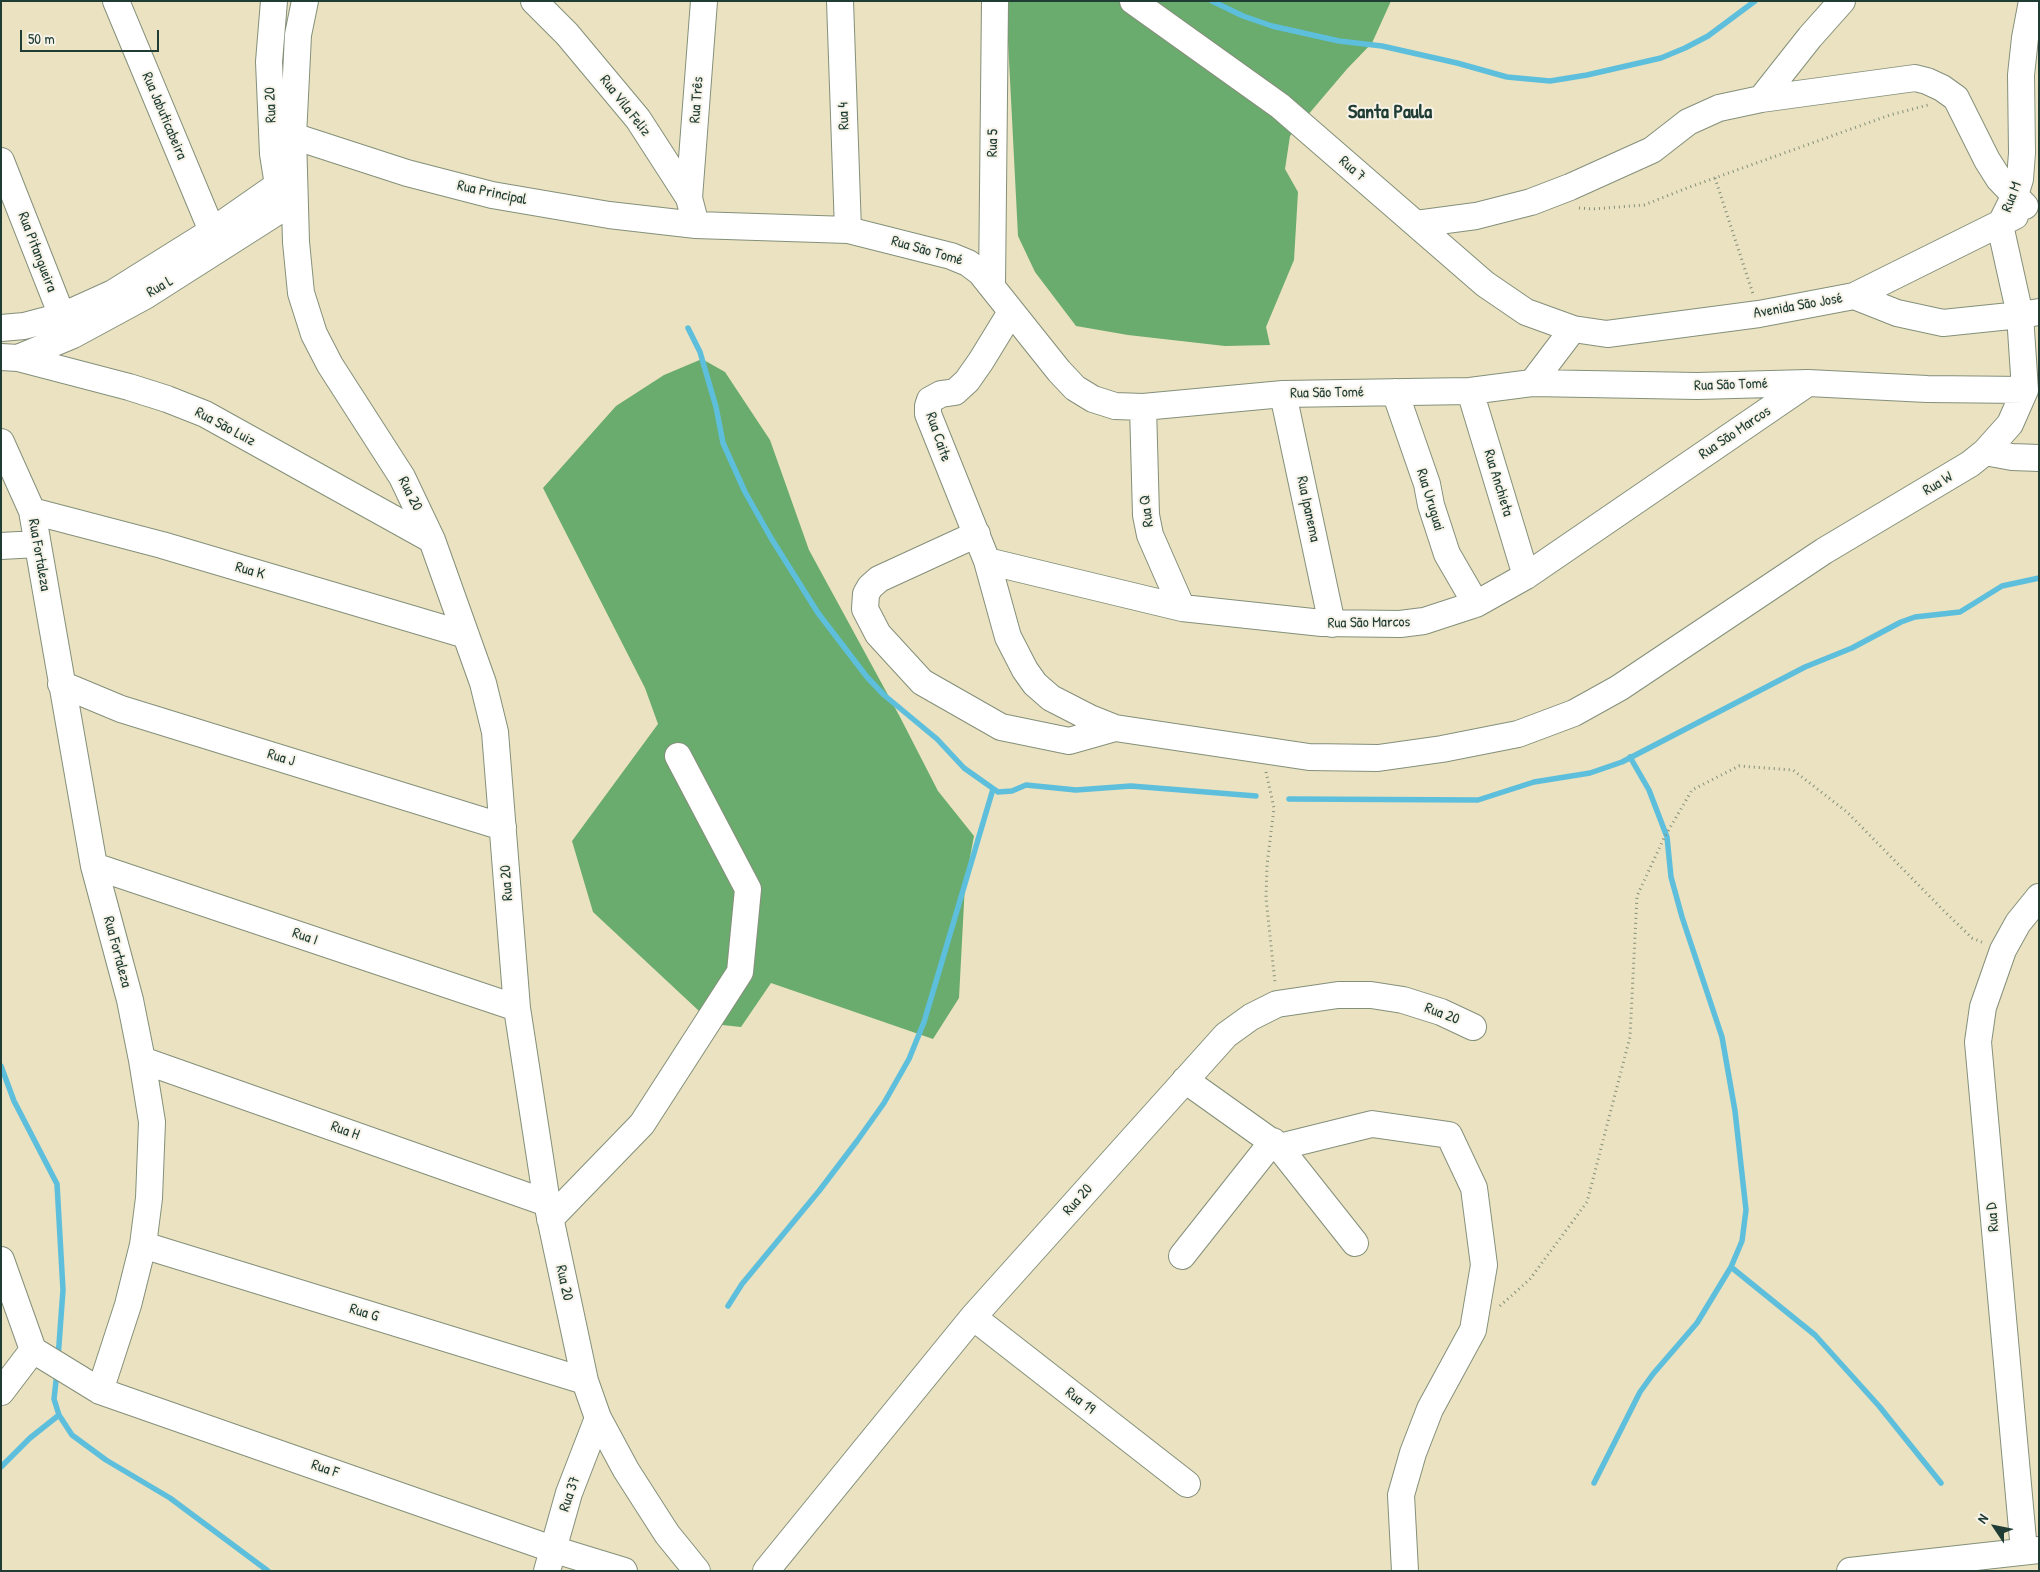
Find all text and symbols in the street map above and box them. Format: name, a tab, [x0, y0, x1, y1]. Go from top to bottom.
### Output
scale bar	[22, 20, 161, 52]
text: 50 m	[28, 28, 55, 49]
street label: Rua Jabuticabeira	[138, 70, 190, 162]
street label: Rua Vila Feliz	[596, 72, 654, 140]
street label: Rua Três	[686, 76, 708, 124]
street label: Rua 20	[261, 87, 281, 123]
district label: Santa Paula	[1348, 101, 1432, 125]
street label: Rua 4	[835, 102, 853, 130]
street label: Rua 5	[984, 129, 1002, 157]
street label: Rua 7	[1335, 153, 1369, 185]
street label: Rua Principal	[456, 177, 528, 209]
street label: Rua M	[1998, 179, 2026, 215]
street label: Rua Pitangueira	[14, 209, 60, 295]
street label: Rua São Tomé	[889, 232, 965, 270]
street label: Rua L	[143, 272, 177, 302]
street label: Avenida São José	[1752, 289, 1844, 323]
street label: Rua São Tomé	[1694, 375, 1768, 395]
street label: Rua São Tomé	[1290, 383, 1364, 403]
street label: Rua São Marcos	[1696, 402, 1774, 464]
street label: Rua São Luiz	[192, 404, 258, 450]
street label: Rua Caite	[921, 410, 955, 464]
street label: Rua Anchieta	[1479, 448, 1517, 518]
street label: Rua Uruguai	[1412, 467, 1448, 533]
street label: Rua W	[1920, 468, 1956, 500]
street label: Rua 20	[394, 474, 426, 514]
street label: Rua Ipanema	[1292, 474, 1324, 544]
street label: Rua Q	[1136, 494, 1158, 528]
street label: Rua Fortaleza	[24, 518, 54, 592]
street label: Rua K	[233, 558, 267, 584]
street label: Rua São Marcos	[1328, 613, 1410, 633]
street label: Rua J	[265, 745, 297, 771]
street label: Rua 20	[497, 864, 517, 902]
street label: Rua Fortaleza	[99, 914, 135, 990]
street label: Rua I	[290, 924, 320, 950]
street label: Rua 20	[1422, 999, 1462, 1029]
street label: Rua H	[328, 1118, 362, 1144]
street label: Rua 20	[1059, 1181, 1097, 1219]
street label: Rua D	[1983, 1202, 2003, 1232]
street label: Rua 20	[551, 1264, 577, 1302]
street label: Rua G	[347, 1300, 381, 1326]
street label: Rua 19	[1061, 1384, 1099, 1418]
street label: Rua F	[309, 1456, 341, 1482]
street label: Rua 37	[556, 1474, 584, 1514]
north arrow	[1970, 1502, 2020, 1552]
text: N	[1972, 1510, 1992, 1527]

